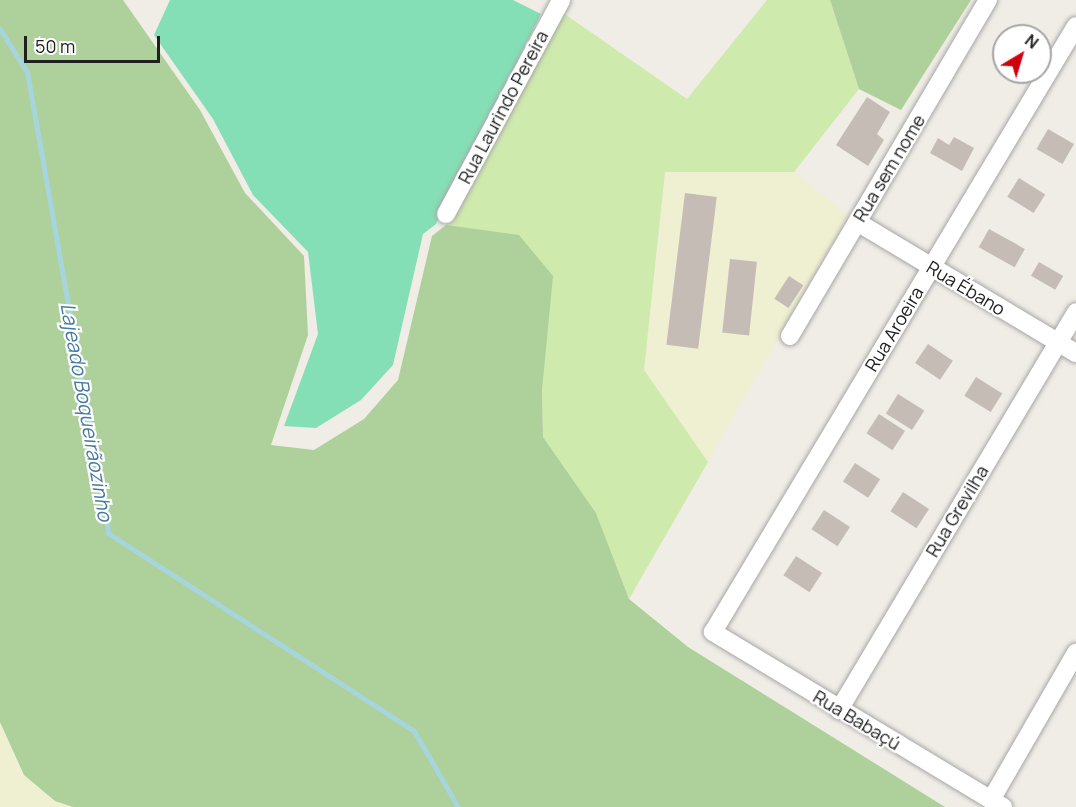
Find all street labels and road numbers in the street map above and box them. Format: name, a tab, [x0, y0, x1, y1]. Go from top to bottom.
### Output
street label: Rua Laurindo Pereira	[454, 27, 552, 187]
street label: Rua sem nome	[849, 110, 929, 226]
street label: Rua Ébano	[923, 256, 1009, 320]
street label: Rua Aroeira	[860, 283, 928, 375]
street label: Rua Grevilha	[921, 461, 993, 561]
street label: Rua Babaçú	[809, 686, 905, 754]

